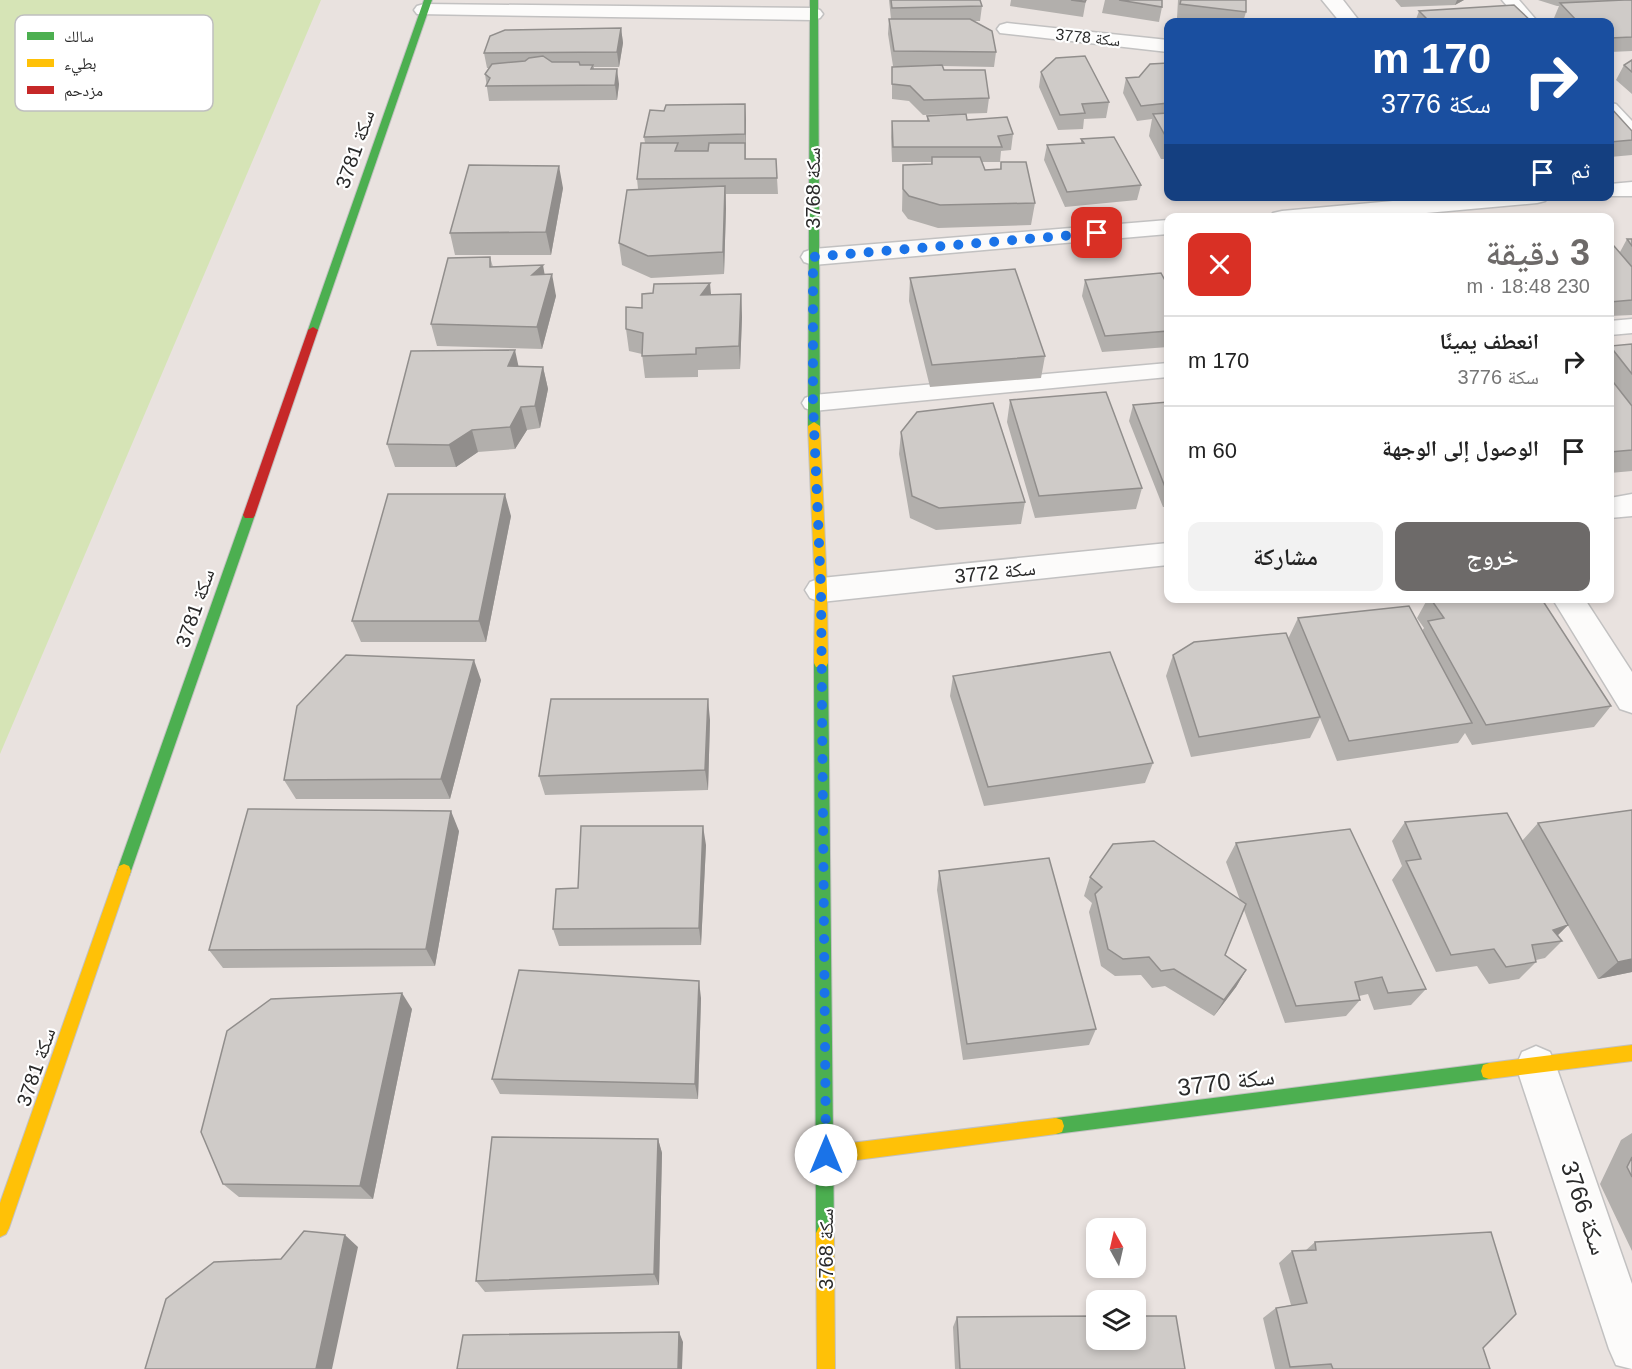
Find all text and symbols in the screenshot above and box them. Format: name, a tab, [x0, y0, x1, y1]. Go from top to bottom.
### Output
legend	[15, 15, 213, 111]
street label: سكة 3778	[1055, 26, 1121, 49]
text: سالك	[64, 28, 94, 45]
text: 170 m	[1372, 35, 1491, 82]
icon: right	[1512, 42, 1590, 120]
text: بطيء	[64, 55, 96, 76]
text: مزدحم	[64, 82, 103, 101]
text: سكة 3776	[1381, 89, 1491, 119]
street label: سكة 3781	[331, 107, 379, 191]
street label: سكة 3768	[802, 147, 824, 229]
icon: arrive	[1526, 156, 1559, 189]
text: ثم	[1571, 158, 1590, 183]
pin	[1071, 207, 1122, 258]
icon: arrive	[1080, 216, 1113, 249]
text: 3 دقيقة	[1485, 232, 1590, 273]
button: close	[1188, 233, 1251, 296]
text: 230 m · 18:48	[1467, 275, 1590, 297]
text: انعطف يمينًا	[1440, 329, 1539, 354]
icon: right	[1557, 345, 1590, 378]
text: 170 m	[1188, 348, 1249, 373]
text: سكة 3776	[1458, 366, 1539, 388]
icon: arrive	[1557, 435, 1590, 468]
text: الوصول إلى الوجهة	[1382, 436, 1539, 461]
text: 60 m	[1188, 438, 1237, 463]
button: مشاركة	[1188, 522, 1383, 591]
button: خروج	[1395, 522, 1590, 591]
street label: سكة 3772	[953, 557, 1037, 587]
street label: سكة 3781	[171, 566, 219, 650]
street label: سكة 3781	[12, 1025, 60, 1109]
street label: سكة 3770	[1176, 1062, 1276, 1101]
position arrow	[794, 1123, 858, 1187]
street label: سكة 3766	[1556, 1157, 1613, 1258]
street label: سكة 3768	[815, 1208, 837, 1290]
north arrow	[1086, 1218, 1146, 1278]
map controls	[1086, 1218, 1146, 1350]
button: layers	[1086, 1290, 1146, 1350]

